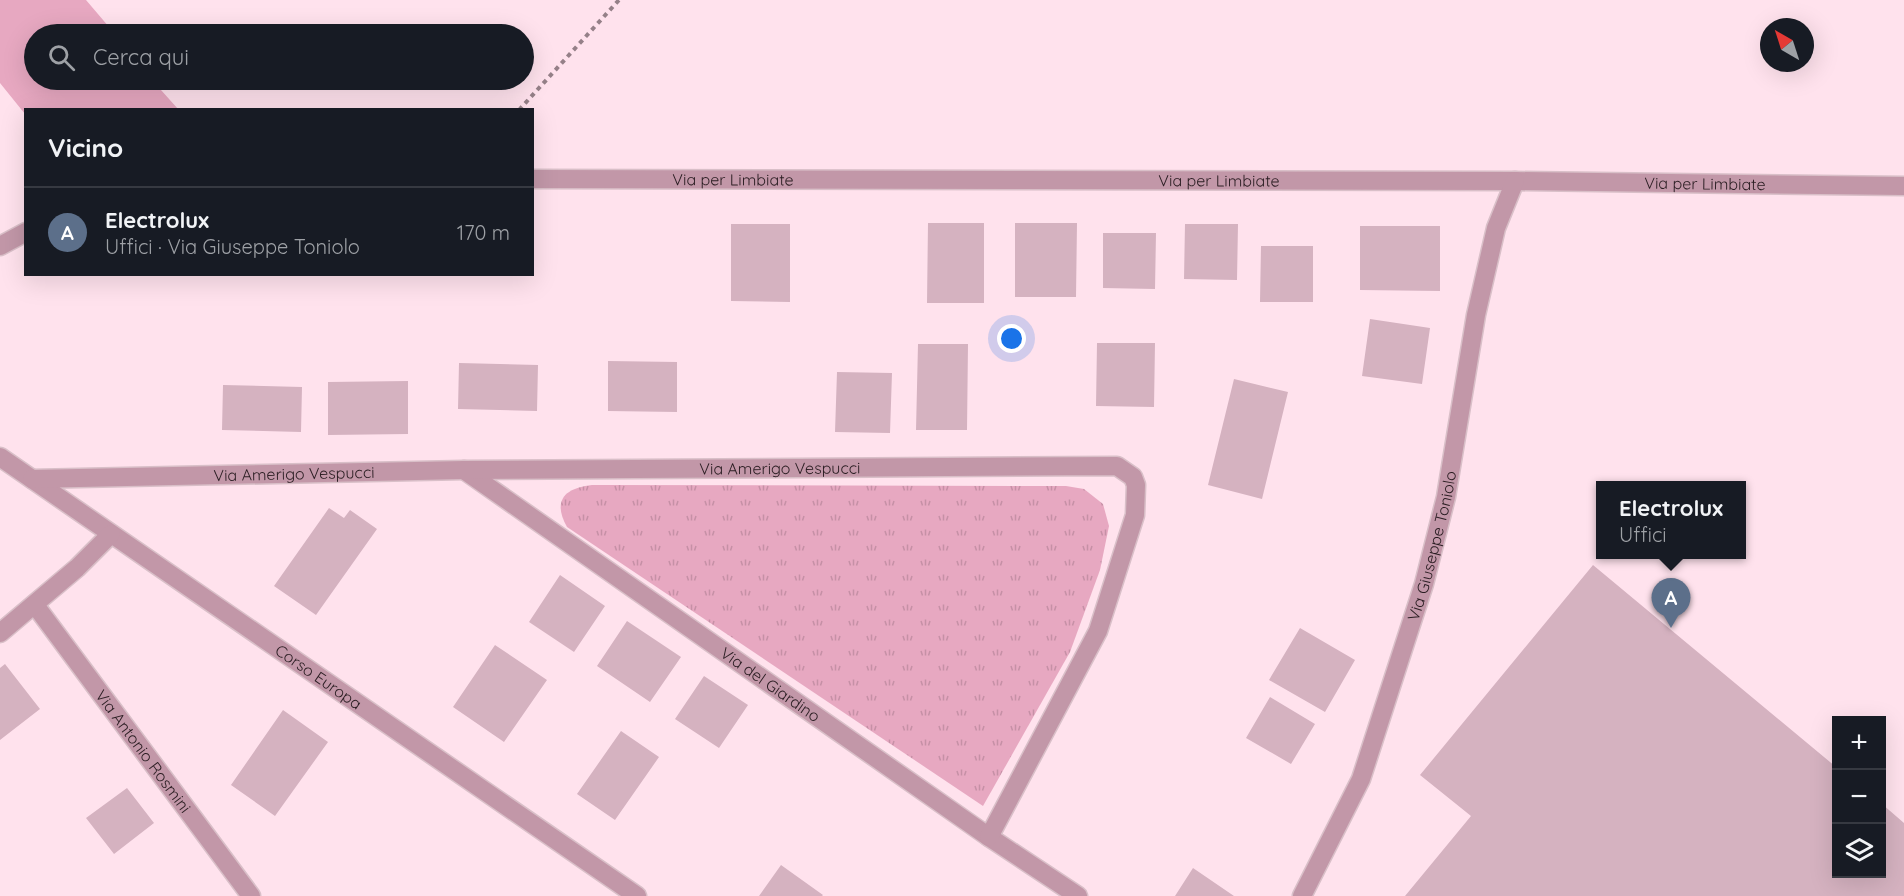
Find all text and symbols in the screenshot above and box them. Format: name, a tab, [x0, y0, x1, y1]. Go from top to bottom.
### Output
north arrow	[1760, 18, 1814, 72]
search box	[24, 24, 534, 90]
icon: search	[45, 41, 78, 74]
text: Cerca qui	[93, 43, 189, 71]
text: Vicino	[48, 131, 123, 164]
street label: Via per Limbiate	[672, 169, 794, 190]
street label: Via per Limbiate	[1158, 170, 1280, 191]
street label: Via per Limbiate	[1644, 173, 1766, 194]
text: Electrolux	[105, 206, 209, 234]
text: A	[61, 220, 74, 245]
text: 170 m	[457, 220, 510, 245]
text: Uffici · Via Giuseppe Toniolo	[105, 234, 360, 259]
your location	[997, 324, 1026, 353]
street label: Via Amerigo Vespucci	[699, 458, 861, 479]
street label: Via Amerigo Vespucci	[213, 462, 375, 485]
street label: Via Giuseppe Toniolo	[1403, 469, 1460, 623]
popup	[1596, 481, 1746, 559]
text: Electrolux	[1619, 494, 1723, 522]
text: Uffici	[1619, 522, 1667, 547]
pin: A	[1652, 578, 1690, 628]
street label: Corso Europa	[271, 640, 366, 713]
street label: Via del Giardino	[717, 643, 824, 726]
street label: Via Antonio Rosmini	[91, 686, 196, 817]
map controls	[1832, 716, 1886, 878]
button: +	[1832, 716, 1886, 770]
button: −	[1832, 770, 1886, 824]
button: layers	[1832, 824, 1886, 878]

